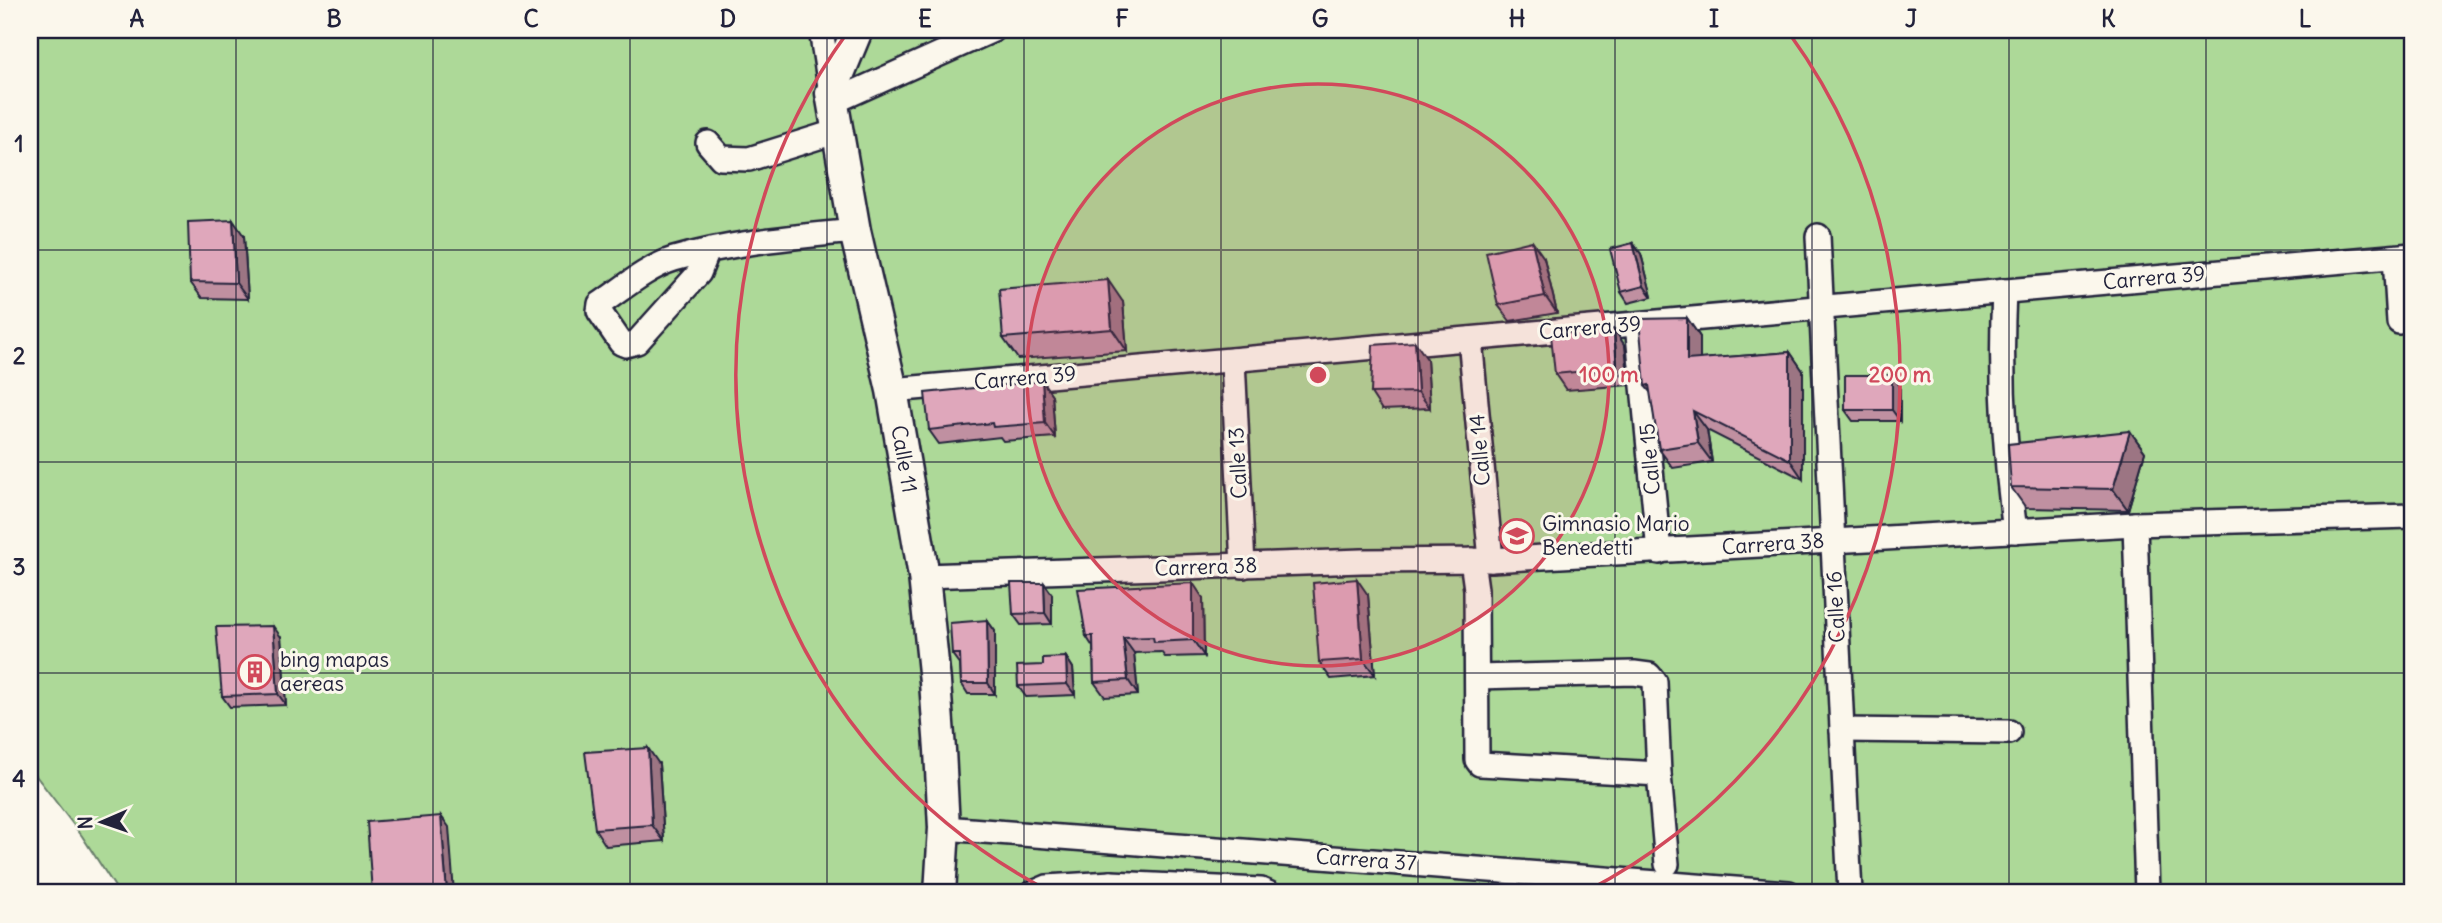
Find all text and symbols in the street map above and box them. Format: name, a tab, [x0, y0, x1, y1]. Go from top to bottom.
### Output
text: A	[130, 4, 145, 33]
text: B	[326, 4, 342, 33]
text: C	[523, 4, 539, 33]
text: D	[720, 4, 736, 33]
text: E	[918, 4, 932, 33]
text: F	[1115, 4, 1129, 33]
text: G	[1312, 4, 1328, 33]
text: H	[1509, 4, 1525, 33]
text: I	[1709, 4, 1719, 33]
text: J	[1905, 4, 1917, 33]
text: K	[2101, 4, 2116, 33]
text: L	[2299, 4, 2312, 33]
text: 1	[14, 129, 24, 158]
street label: Carrera 39	[2102, 260, 2206, 295]
street label: Carrera 39	[1538, 310, 1642, 345]
text: 2	[13, 341, 26, 370]
street label: Carrera 39	[973, 360, 1077, 395]
text: 100 m	[1579, 361, 1639, 388]
text: 200 m	[1869, 361, 1932, 388]
centre of rings	[1306, 363, 1330, 387]
street label: Calle 14	[1463, 413, 1496, 487]
street label: Calle 15	[1633, 422, 1666, 496]
street label: Calle 11	[885, 423, 924, 495]
street label: Calle 13	[1222, 427, 1253, 500]
place label: Gimnasio Mario Benedetti	[1542, 510, 1689, 561]
school or university icon: Gimnasio Mario Benedetti	[1498, 517, 1536, 555]
street label: Carrera 38	[1721, 526, 1825, 561]
street label: Carrera 38	[1154, 551, 1258, 582]
text: 3	[12, 552, 26, 581]
street label: Calle 16	[1820, 570, 1851, 644]
place label: bing mapas aereas	[280, 646, 389, 697]
building icon: bing mapas aereas	[236, 653, 274, 691]
text: 4	[12, 764, 26, 793]
north arrow	[66, 786, 136, 856]
text: N	[73, 816, 97, 830]
street label: Carrera 37	[1315, 843, 1417, 876]

